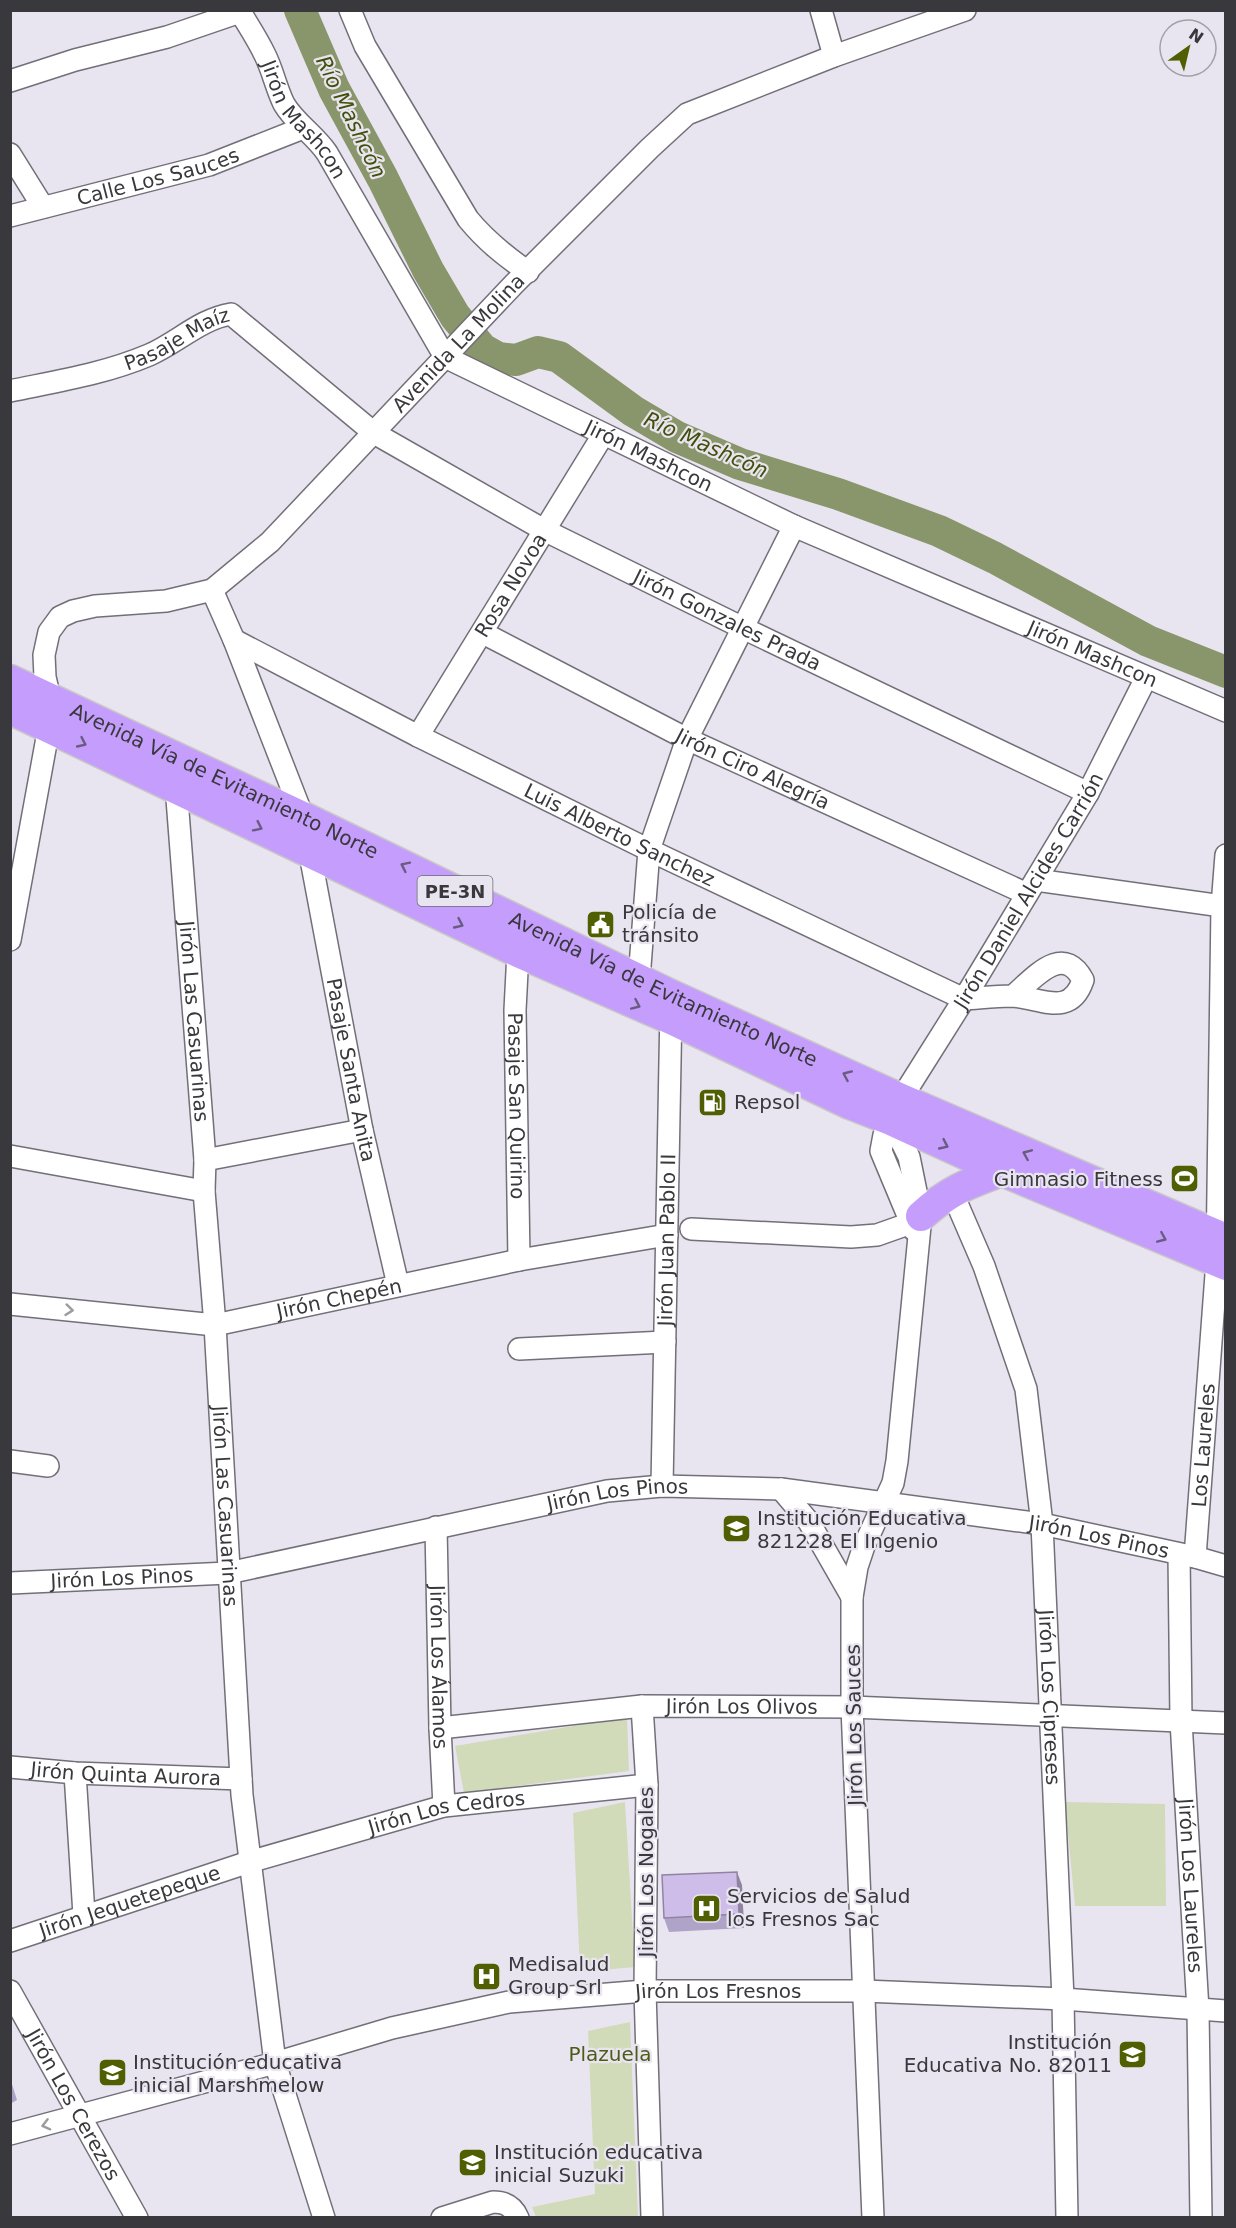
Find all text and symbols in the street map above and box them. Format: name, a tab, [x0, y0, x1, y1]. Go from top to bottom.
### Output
north arrow	[1158, 18, 1218, 78]
text: N	[1185, 24, 1207, 48]
water label: Río Mashcón	[311, 52, 391, 182]
street label: Jirón Mashcon	[256, 55, 351, 183]
street label: Calle Los Sauces	[74, 142, 242, 210]
street label: Avenida La Molina	[387, 269, 529, 417]
street label: Pasaje Maíz	[121, 303, 232, 375]
water label: Río Mashcón	[640, 407, 772, 483]
street label: Jirón Mashcon	[579, 414, 717, 497]
street label: Rosa Novoa	[470, 529, 552, 642]
street label: Jirón Gonzales Prada	[628, 563, 825, 676]
street label: Jirón Mashcon	[1022, 615, 1161, 692]
street label: Avenida Vía de Evitamiento Norte	[67, 698, 382, 864]
street label: Jirón Ciro Alegría	[670, 722, 833, 814]
one-way arrow	[76, 735, 87, 747]
street label: Jirón Daniel Alcides Carrión	[948, 769, 1108, 1015]
street label: Luis Alberto Sanchez	[520, 778, 719, 891]
one-way arrow	[252, 820, 263, 832]
one-way arrow	[401, 862, 412, 874]
road number: PE-3N	[418, 876, 492, 906]
place label: Policía de tránsito	[622, 900, 717, 947]
street label: Avenida Vía de Evitamiento Norte	[505, 907, 821, 1072]
public building icon: Policía de tránsito	[585, 908, 617, 940]
one-way arrow	[452, 916, 463, 928]
street label: Jirón Las Casuarinas	[174, 918, 214, 1123]
street label: Pasaje Santa Anita	[322, 976, 381, 1164]
one-way arrow	[630, 998, 641, 1010]
street label: Pasaje San Quirino	[503, 1012, 530, 1200]
one-way arrow	[843, 1070, 854, 1082]
fuel station icon: Repsol	[697, 1086, 729, 1118]
place label: Repsol	[734, 1090, 800, 1114]
one-way arrow	[937, 1137, 948, 1149]
one-way arrow	[1022, 1149, 1033, 1161]
street label: Jirón Juan Pablo II	[653, 1154, 680, 1329]
sports icon: Gimnasio Fitness	[1168, 1163, 1200, 1195]
place label: Gimnasio Fitness	[994, 1167, 1163, 1191]
one-way arrow	[1155, 1231, 1166, 1243]
street label: Jirón Chepén	[272, 1273, 404, 1324]
one-way arrow	[64, 1303, 73, 1316]
street label: Los Laureles	[1187, 1382, 1220, 1508]
street label: Jirón Las Casuarinas	[208, 1403, 243, 1607]
street label: Jirón Los Pinos	[542, 1474, 689, 1516]
place label: Institución Educativa 821228 El Ingenio	[757, 1506, 966, 1553]
street label: Jirón Los Pinos	[1025, 1510, 1171, 1563]
school or university icon: Institución Educativa 821228 El Ingenio	[720, 1513, 752, 1545]
street label: Jirón Los Pinos	[48, 1563, 194, 1593]
street label: Jirón Los Álamos	[425, 1583, 453, 1750]
street label: Jirón Los Cipreses	[1034, 1607, 1066, 1786]
street label: Jirón Los Sauces	[841, 1644, 867, 1808]
street label: Jirón Los Olivos	[664, 1694, 818, 1719]
street label: Jirón Quinta Aurora	[27, 1757, 221, 1790]
street label: Jirón Los Cedros	[363, 1786, 526, 1840]
street label: Jirón Los Nogales	[634, 1787, 658, 1959]
street label: Jirón Los Laureles	[1173, 1796, 1208, 1974]
street label: Jirón Jequetepeque	[34, 1860, 223, 1943]
place label: Servicios de Salud los Fresnos Sac	[727, 1884, 910, 1931]
hospital icon: Servicios de Salud los Fresnos Sac	[690, 1892, 722, 1924]
place label: Medisalud Group Srl	[508, 1952, 609, 1999]
hospital icon: Medisalud Group Srl	[471, 1960, 503, 1992]
street label: Jirón Los Fresnos	[632, 1979, 801, 2004]
street label: Jirón Los Cerezos	[21, 2023, 125, 2184]
place label: Institución Educativa No. 82011	[904, 2030, 1112, 2077]
school or university icon: Institución Educativa No. 82011	[1117, 2038, 1149, 2070]
park label: Plazuela	[568, 2042, 652, 2066]
place label: Institución educativa inicial Marshmelow	[133, 2050, 342, 2097]
school or university icon: Institución educativa inicial Marshmelow	[96, 2057, 128, 2089]
one-way arrow	[41, 2117, 51, 2130]
place label: Institución educativa inicial Suzuki	[494, 2140, 703, 2187]
school or university icon: Institución educativa inicial Suzuki	[457, 2147, 489, 2179]

